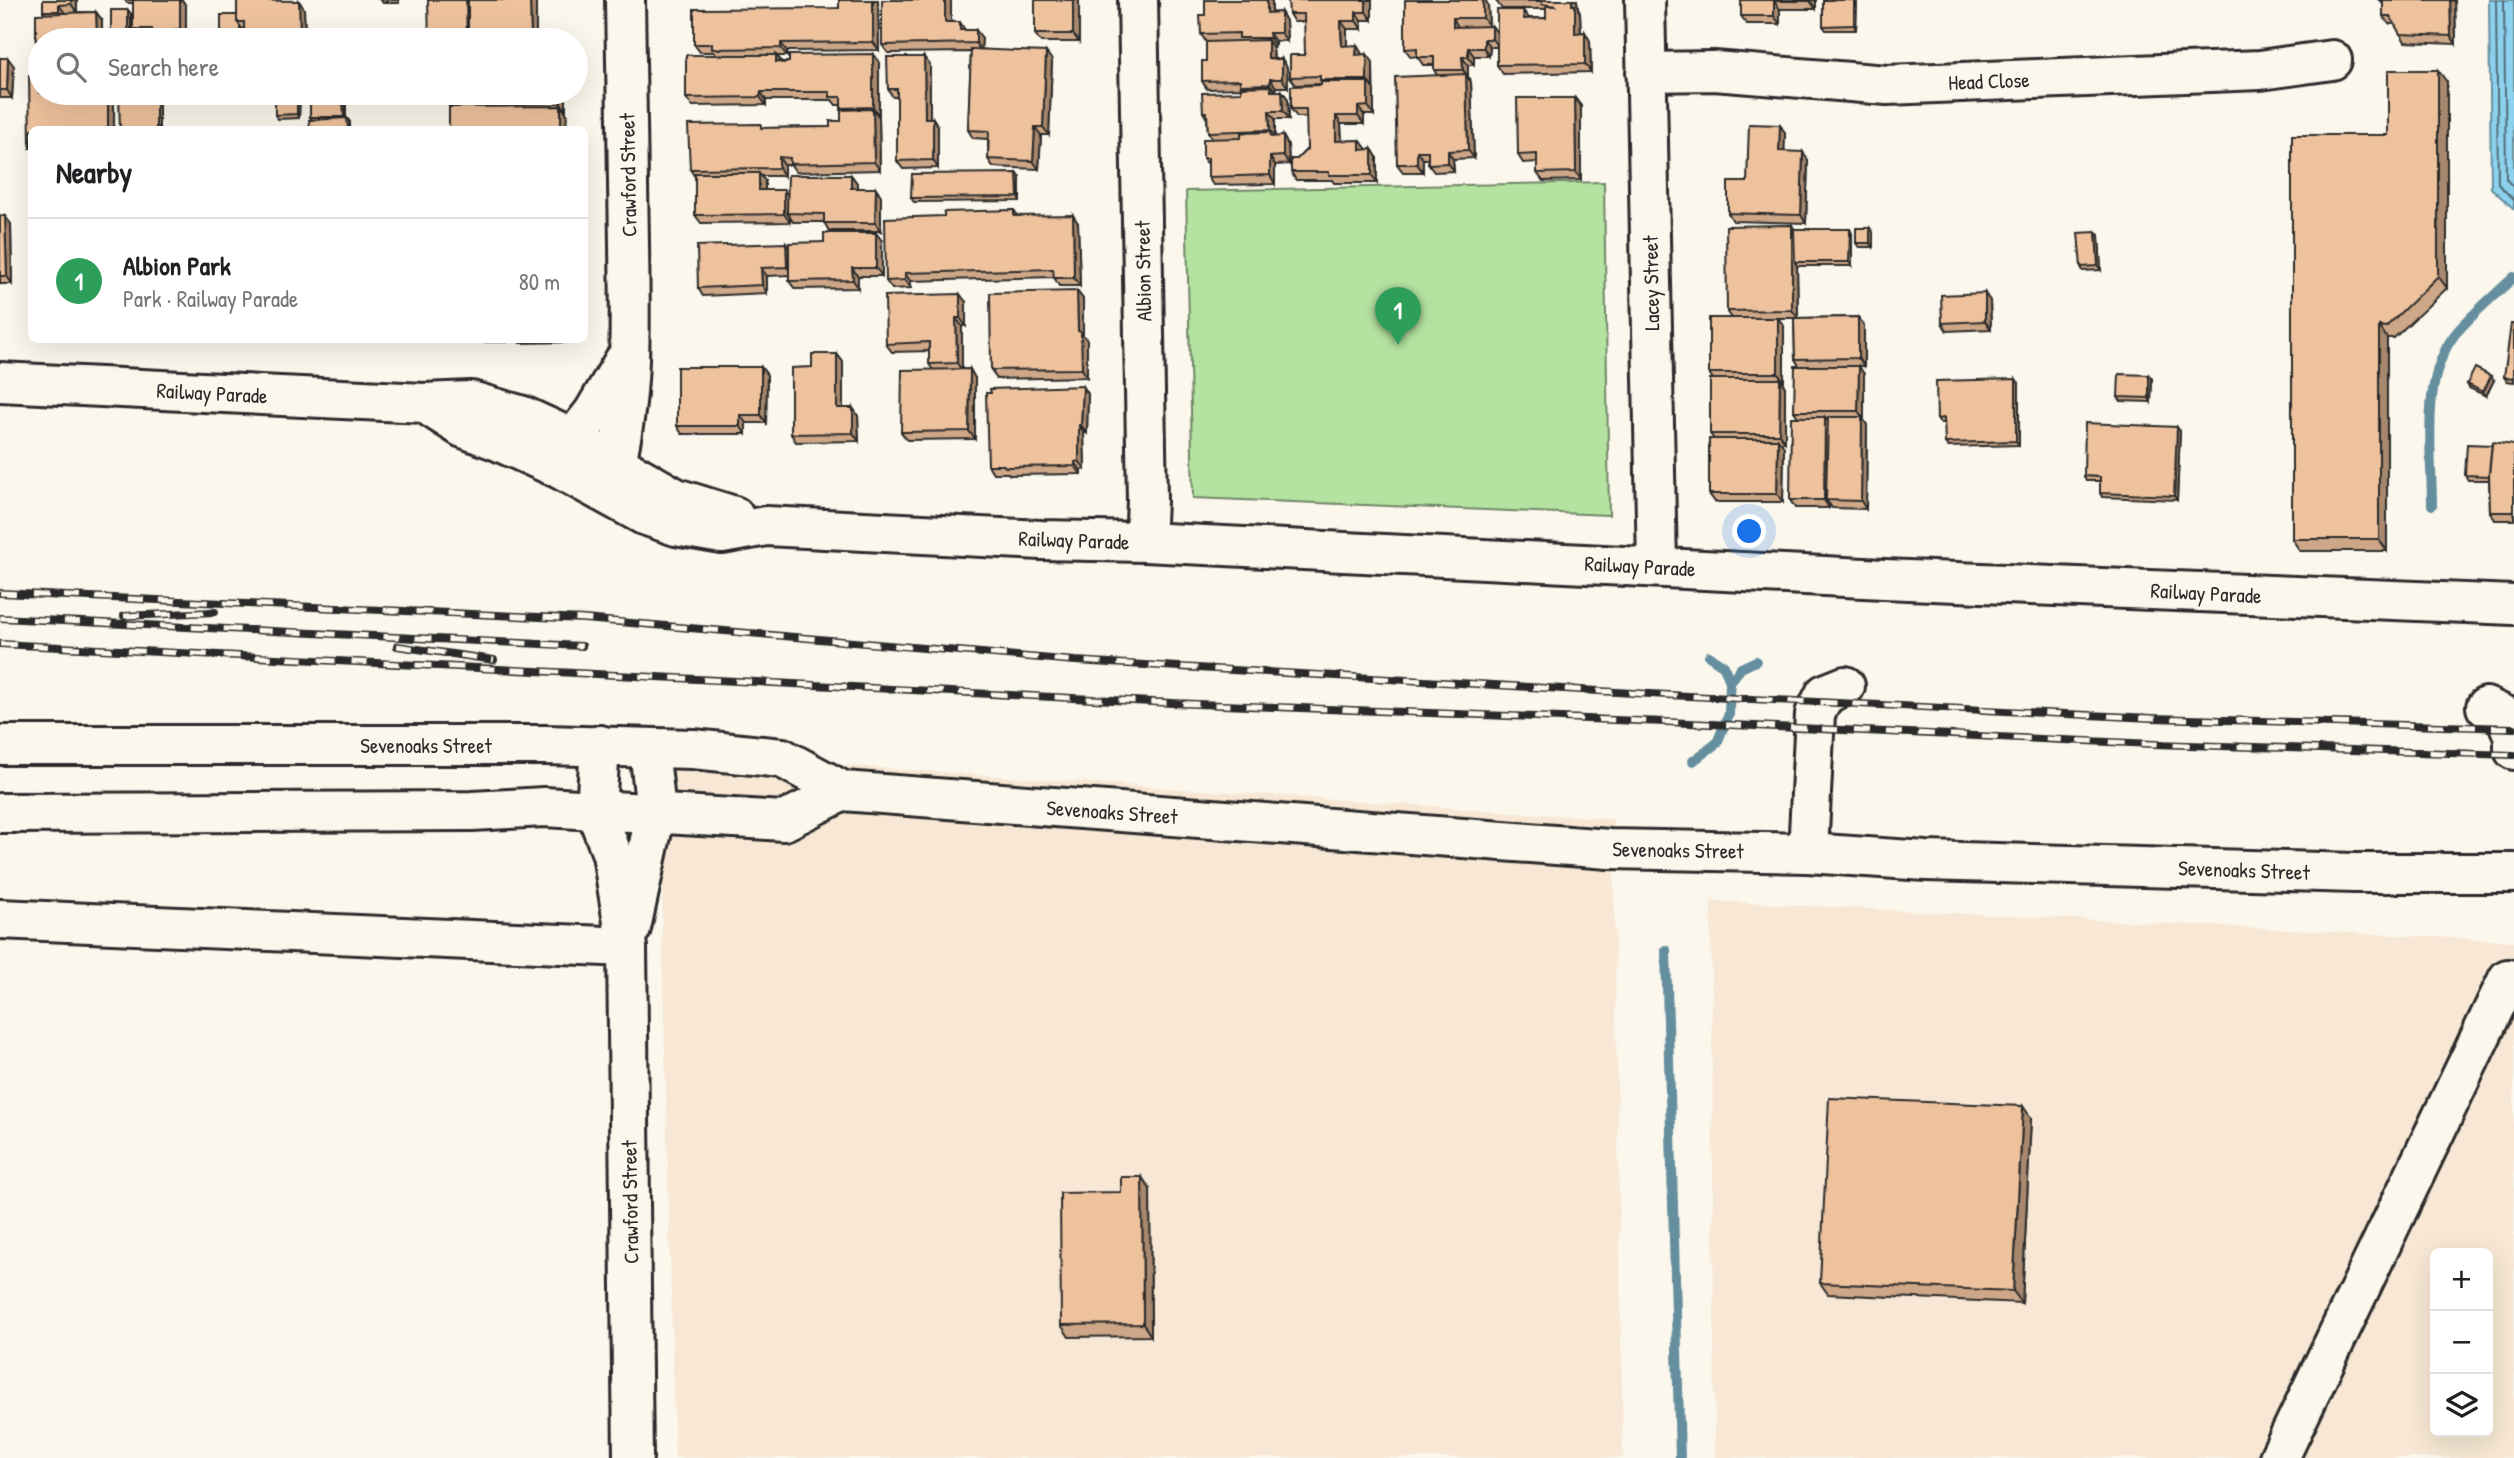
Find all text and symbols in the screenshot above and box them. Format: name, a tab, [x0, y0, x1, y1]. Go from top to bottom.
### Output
search box	[28, 28, 588, 105]
icon: search	[52, 48, 90, 86]
text: Search here	[108, 49, 219, 84]
street label: Head Close	[1948, 65, 2030, 97]
street label: Crawford Street	[612, 112, 644, 237]
text: Nearby	[56, 152, 132, 192]
street label: Albion Street	[1128, 220, 1158, 322]
street label: Lacey Street	[1636, 234, 1666, 331]
text: Albion Park	[123, 248, 231, 283]
text: 1	[75, 266, 83, 297]
text: 80 m	[519, 266, 560, 297]
text: Park · Railway Parade	[123, 283, 298, 314]
pin: 1	[1375, 287, 1421, 345]
street label: Railway Parade	[156, 376, 268, 410]
your location	[1732, 514, 1766, 548]
street label: Railway Parade	[1018, 524, 1130, 556]
street label: Railway Parade	[1584, 549, 1696, 583]
street label: Railway Parade	[2150, 576, 2262, 610]
street label: Sevenoaks Street	[360, 731, 493, 760]
street label: Sevenoaks Street	[1045, 793, 1179, 831]
street label: Sevenoaks Street	[1612, 834, 1745, 866]
street label: Sevenoaks Street	[2178, 853, 2311, 887]
street label: Crawford Street	[614, 1139, 646, 1264]
map controls	[2430, 1248, 2493, 1437]
button: +	[2430, 1248, 2493, 1311]
button: −	[2430, 1311, 2493, 1374]
button: layers	[2430, 1374, 2493, 1437]

